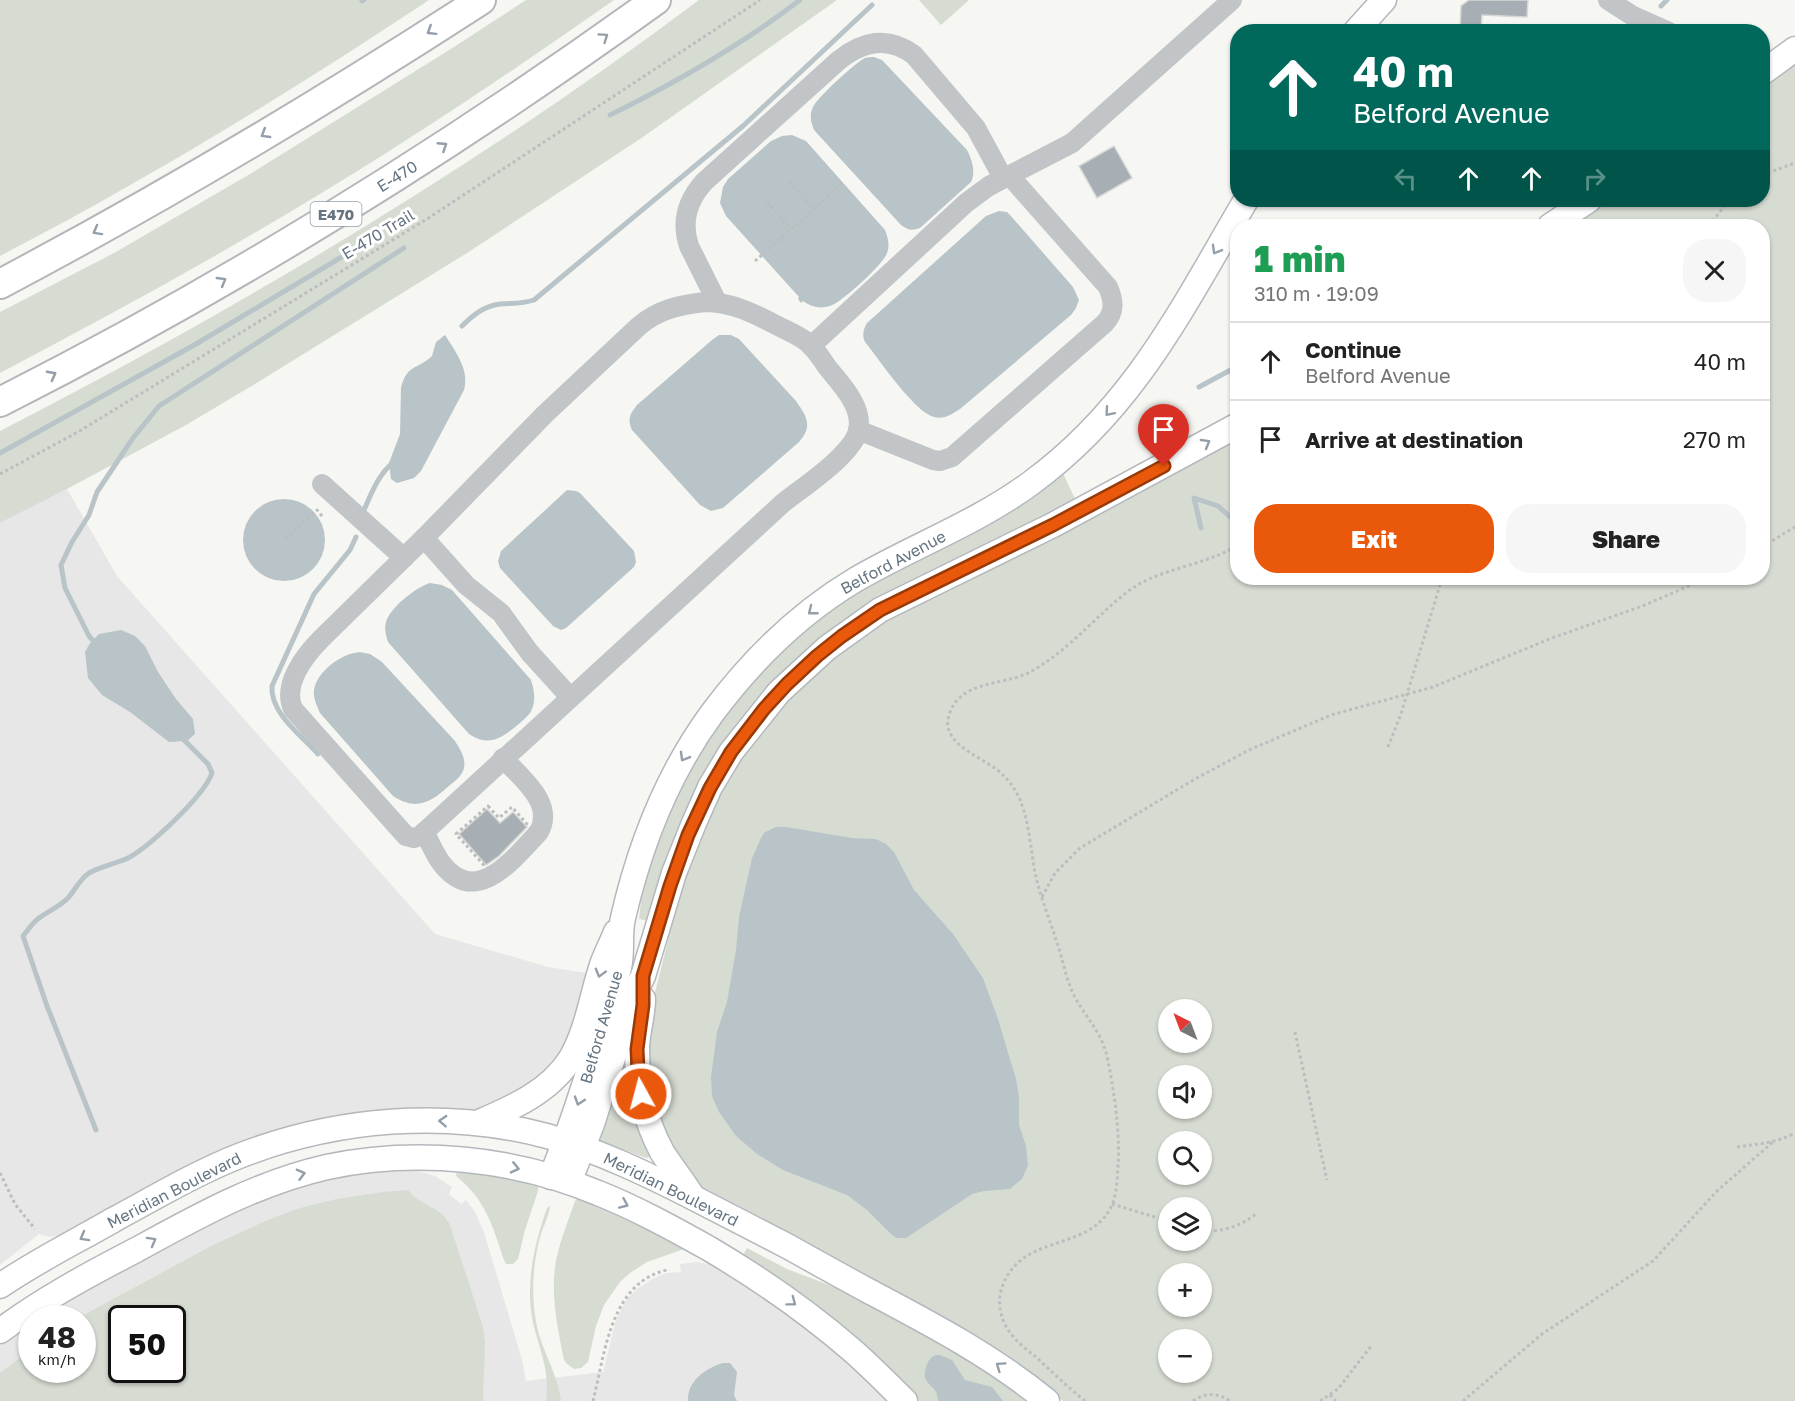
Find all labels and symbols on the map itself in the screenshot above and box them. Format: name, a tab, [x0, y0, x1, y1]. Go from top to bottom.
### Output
one-way arrow	[427, 24, 437, 36]
one-way arrow	[598, 33, 609, 44]
one-way arrow	[261, 126, 271, 138]
one-way arrow	[436, 143, 447, 154]
street label: E-470	[373, 156, 421, 196]
road number: E470	[310, 202, 362, 226]
street label: E-470 Trail	[338, 205, 418, 263]
one-way arrow	[92, 224, 103, 236]
one-way arrow	[1212, 244, 1224, 254]
one-way arrow	[216, 277, 227, 288]
one-way arrow	[46, 371, 56, 382]
pin	[1138, 404, 1189, 466]
one-way arrow	[1105, 405, 1116, 416]
one-way arrow	[1199, 439, 1210, 450]
street label: Belford Avenue	[837, 526, 949, 598]
one-way arrow	[807, 603, 818, 614]
one-way arrow	[680, 750, 691, 761]
one-way arrow	[595, 967, 607, 978]
street label: Belford Avenue	[575, 968, 627, 1086]
north arrow	[1158, 999, 1212, 1053]
position arrow	[609, 1062, 673, 1126]
one-way arrow	[574, 1095, 586, 1106]
one-way arrow	[439, 1115, 448, 1128]
street label: Meridian Boulevard	[104, 1148, 244, 1232]
street label: Meridian Boulevard	[600, 1148, 742, 1230]
one-way arrow	[510, 1160, 520, 1173]
one-way arrow	[295, 1169, 306, 1181]
one-way arrow	[617, 1196, 628, 1208]
one-way arrow	[80, 1230, 90, 1241]
one-way arrow	[146, 1237, 156, 1248]
one-way arrow	[785, 1295, 796, 1306]
speed limit sign: 50	[108, 1305, 186, 1383]
one-way arrow	[996, 1362, 1007, 1373]

